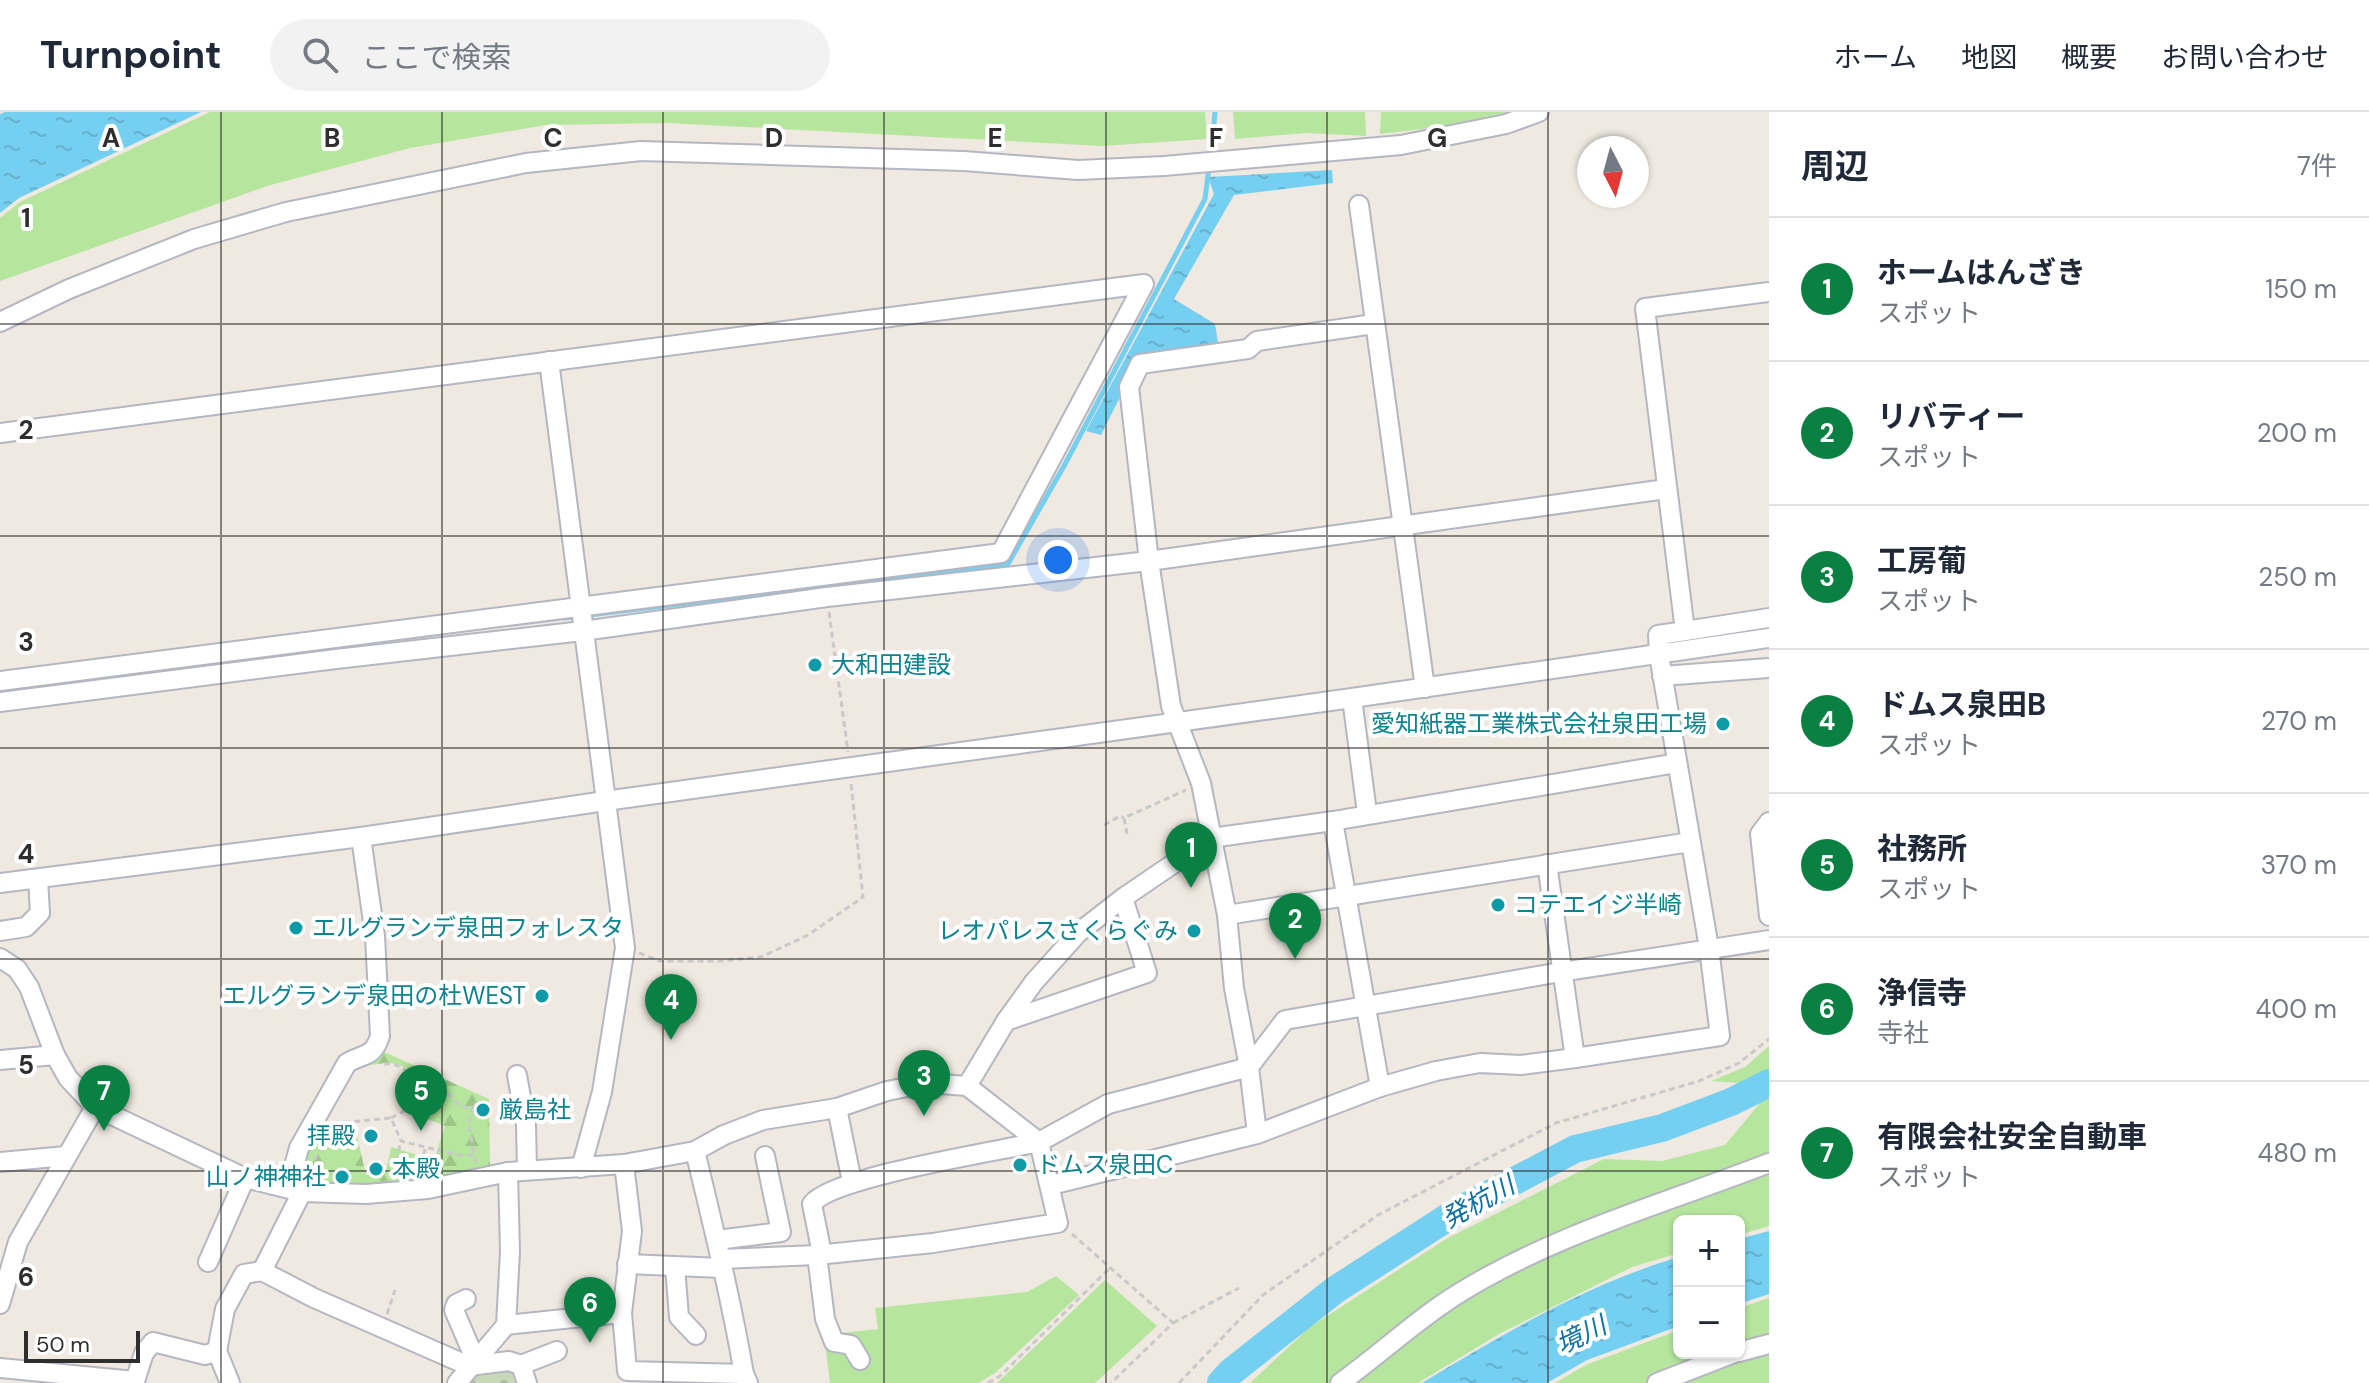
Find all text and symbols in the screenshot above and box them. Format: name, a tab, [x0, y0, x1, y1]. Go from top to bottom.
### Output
search box	[270, 19, 830, 91]
text: Turnpoint	[40, 30, 222, 80]
icon: search	[298, 33, 342, 77]
text: ここで検索	[362, 38, 512, 77]
text: ホーム	[1834, 39, 1917, 76]
text: 地図	[1961, 39, 2017, 76]
text: 概要	[2061, 39, 2117, 76]
text: お問い合わせ	[2161, 39, 2329, 76]
text: A	[102, 121, 120, 155]
text: B	[324, 121, 340, 155]
text: C	[543, 121, 563, 155]
text: D	[765, 121, 783, 155]
text: E	[987, 121, 1003, 155]
text: F	[1209, 121, 1223, 155]
text: G	[1427, 121, 1447, 155]
north arrow	[1577, 136, 1649, 208]
text: 周辺	[1801, 144, 1869, 189]
text: 7件	[2297, 149, 2337, 183]
text: 1	[21, 201, 31, 235]
text: ホームはんざき	[1877, 253, 2086, 292]
text: 1	[1822, 272, 1832, 306]
text: 150 m	[2265, 272, 2337, 306]
text: スポット	[1877, 296, 1981, 330]
text: リバティー	[1877, 397, 2025, 436]
text: 2	[18, 413, 34, 447]
text: 2	[1819, 416, 1835, 450]
text: 200 m	[2257, 416, 2337, 450]
text: スポット	[1877, 440, 1981, 474]
your location	[1038, 540, 1078, 580]
text: 工房葡	[1877, 541, 1967, 580]
text: 3	[1819, 560, 1835, 594]
text: 250 m	[2258, 560, 2337, 594]
text: スポット	[1877, 584, 1981, 618]
text: 3	[18, 625, 34, 659]
place label: 大和田建設	[831, 649, 951, 680]
marker: 大和田建設	[806, 656, 824, 674]
text: ドムス泉田B	[1877, 685, 2046, 724]
text: 4	[1819, 704, 1835, 738]
text: 270 m	[2261, 704, 2337, 738]
place label: 愛知紙器工業株式会社泉田工場	[1371, 708, 1707, 739]
marker: 愛知紙器工業株式会社泉田工場	[1714, 715, 1732, 733]
text: スポット	[1877, 728, 1981, 762]
pin: 1	[1165, 822, 1217, 888]
text: 社務所	[1877, 829, 1967, 868]
text: 4	[18, 837, 34, 871]
text: 5	[1819, 848, 1835, 882]
text: 370 m	[2261, 848, 2337, 882]
text: スポット	[1877, 872, 1981, 906]
place label: コテエイジ半崎	[1514, 889, 1682, 920]
pin: 2	[1269, 893, 1321, 959]
marker: コテエイジ半崎	[1489, 896, 1507, 914]
place label: エルグランデ泉田フォレスタ	[312, 912, 624, 943]
place label: レオパレスさくらぐみ	[937, 915, 1178, 946]
marker: エルグランデ泉田フォレスタ	[287, 919, 305, 937]
marker: レオパレスさくらぐみ	[1185, 922, 1203, 940]
text: 浄信寺	[1877, 973, 1967, 1012]
pin: 4	[645, 974, 697, 1040]
place label: エルグランデ泉田の杜WEST	[222, 980, 526, 1011]
marker: エルグランデ泉田の杜WEST	[533, 987, 551, 1005]
text: 6	[1819, 992, 1835, 1026]
text: 400 m	[2256, 992, 2337, 1026]
text: 寺社	[1877, 1016, 1929, 1050]
text: 5	[18, 1048, 34, 1082]
pin: 3	[898, 1050, 950, 1116]
pin: 7	[78, 1065, 130, 1131]
pin: 5	[395, 1065, 447, 1131]
place label: 厳島社	[499, 1094, 571, 1125]
marker: 厳島社	[474, 1101, 492, 1119]
text: 有限会社安全自動車	[1877, 1117, 2147, 1156]
place label: 拝殿	[307, 1120, 355, 1151]
marker: 拝殿	[362, 1127, 380, 1145]
text: 7	[1820, 1136, 1834, 1170]
text: 480 m	[2258, 1136, 2337, 1170]
place label: ドムス泉田C	[1036, 1149, 1173, 1180]
place label: 本殿	[392, 1153, 440, 1184]
marker: ドムス泉田C	[1011, 1156, 1029, 1174]
marker: 本殿	[367, 1160, 385, 1178]
text: スポット	[1877, 1160, 1981, 1194]
place label: 山ノ神神社	[206, 1161, 326, 1192]
water label: 発杭川	[1436, 1167, 1523, 1236]
marker: 山ノ神神社	[333, 1168, 351, 1186]
map controls	[1673, 1215, 1745, 1359]
button: +	[1673, 1215, 1745, 1287]
text: 6	[18, 1260, 34, 1294]
pin: 6	[564, 1277, 616, 1343]
button: −	[1673, 1287, 1745, 1359]
water label: 境川	[1550, 1307, 1615, 1362]
scale bar	[24, 1327, 140, 1363]
text: 50 m	[36, 1330, 90, 1359]

